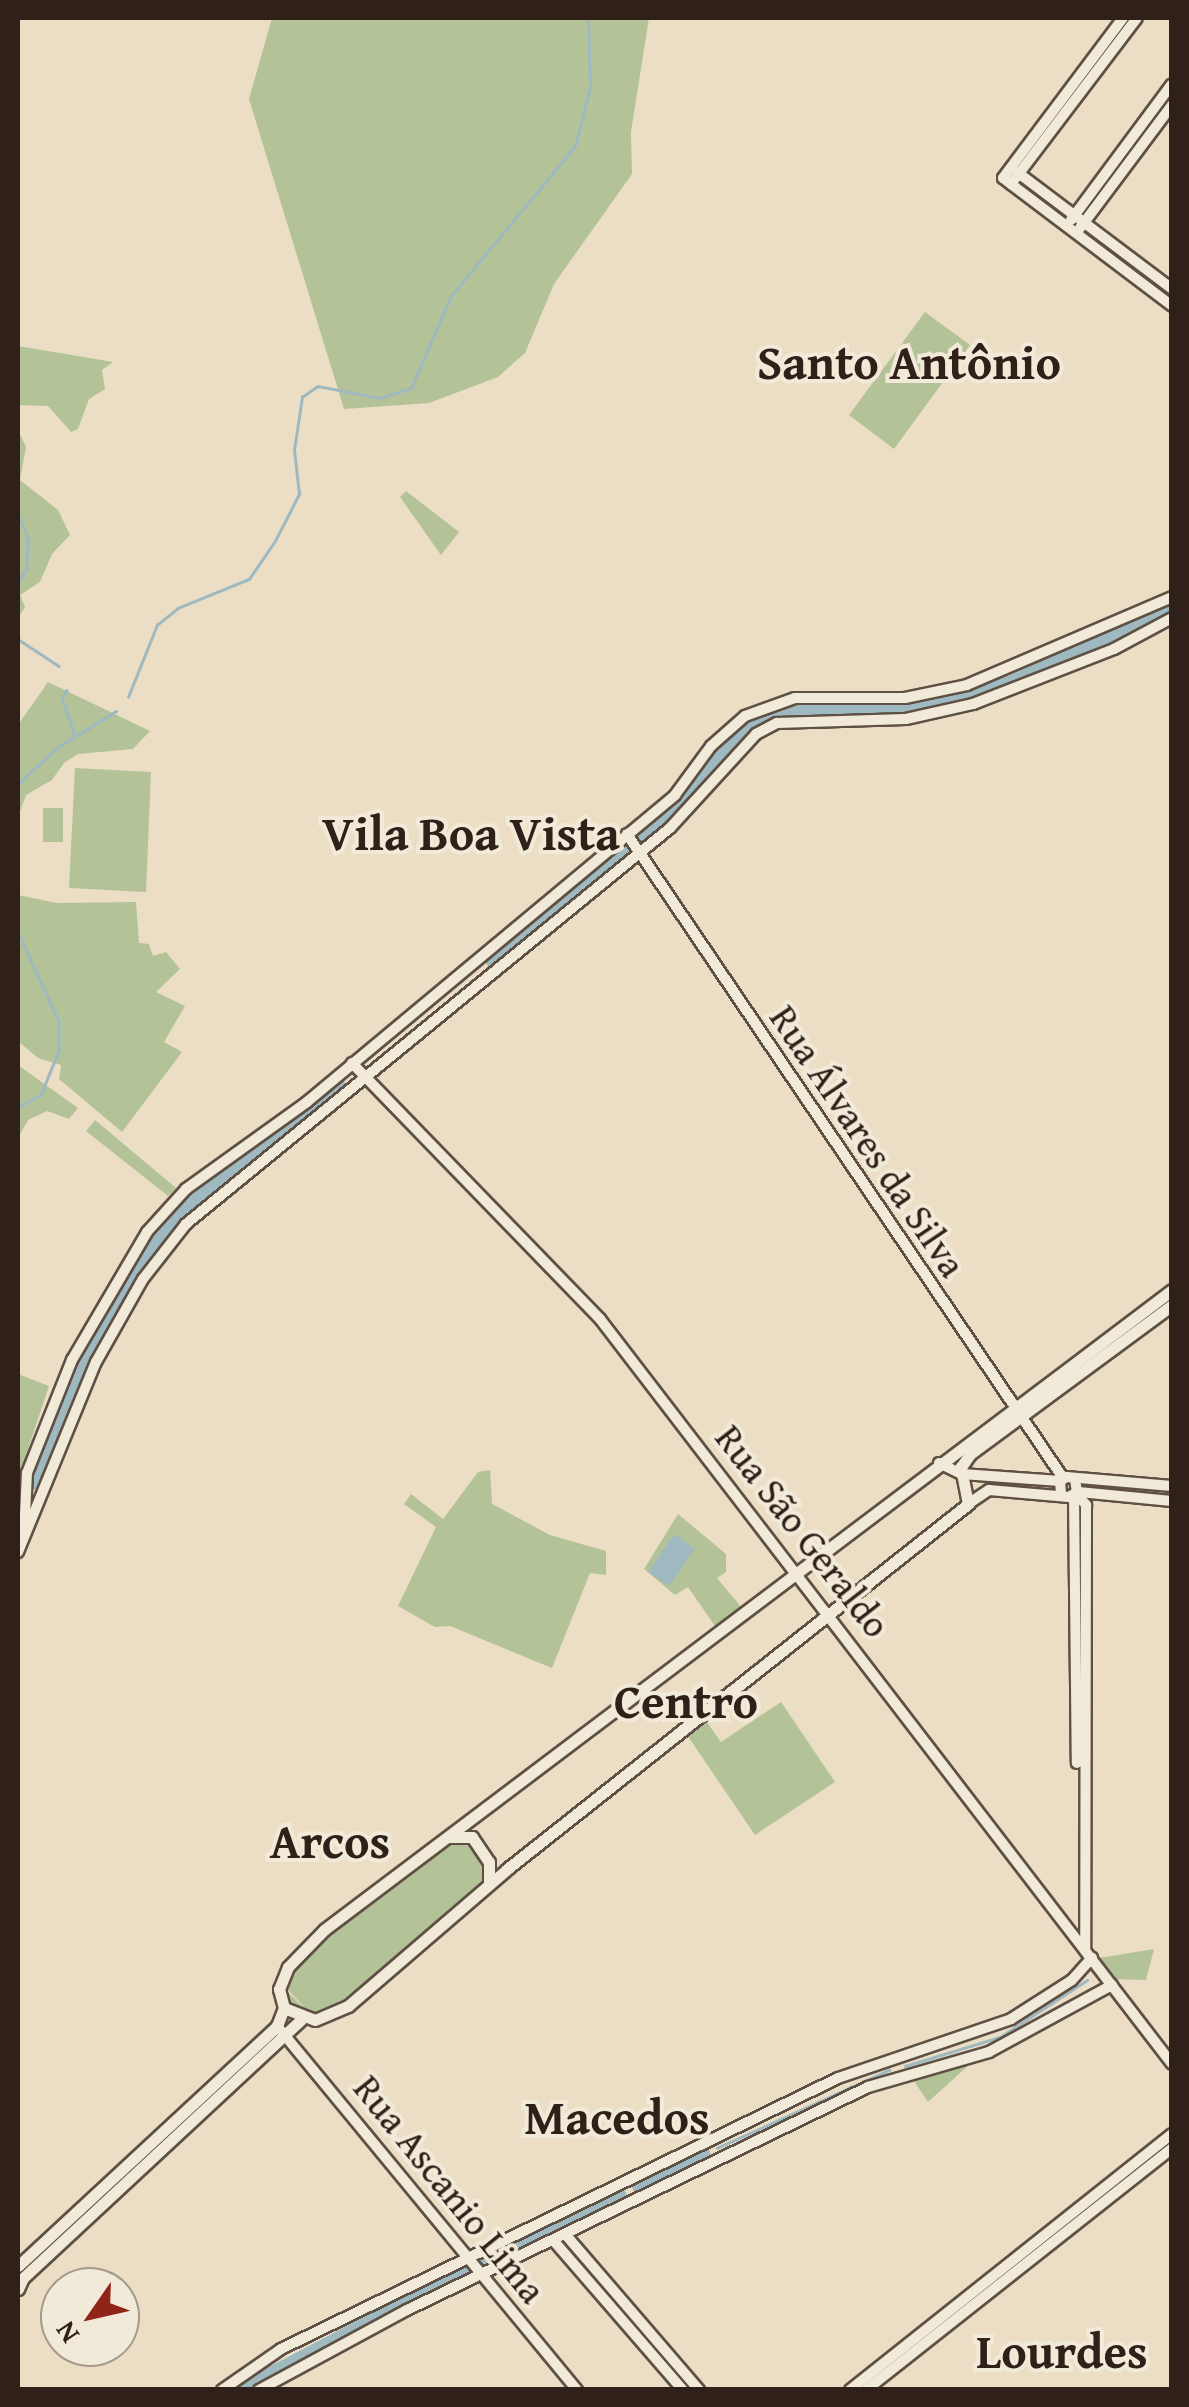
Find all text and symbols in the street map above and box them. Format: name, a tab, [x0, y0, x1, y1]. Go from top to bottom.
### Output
district label: Santo Antônio	[757, 333, 1061, 391]
district label: Vila Boa Vista	[322, 804, 620, 862]
street label: Rua Álvares da Silva	[760, 997, 976, 1285]
street label: Rua São Geraldo	[706, 1416, 900, 1646]
district label: Centro	[614, 1672, 758, 1730]
district label: Arcos	[270, 1812, 390, 1870]
street label: Rua Ascanio Lima	[344, 2066, 556, 2312]
district label: Macedos	[524, 2088, 710, 2146]
north arrow	[40, 2267, 140, 2367]
text: N	[44, 2314, 89, 2352]
district label: Lourdes	[976, 2322, 1148, 2380]

